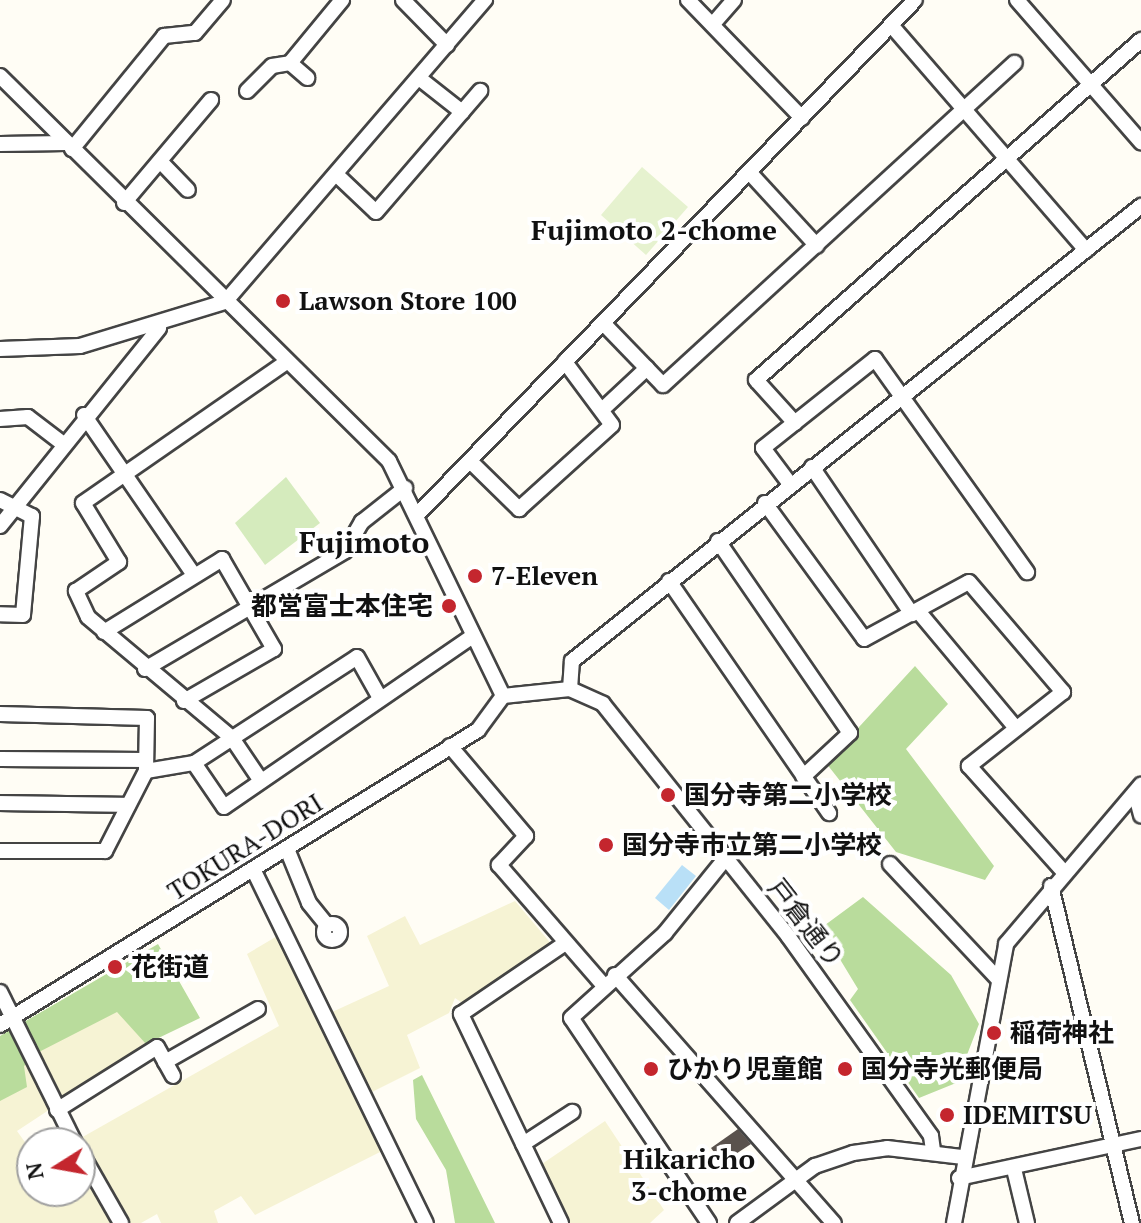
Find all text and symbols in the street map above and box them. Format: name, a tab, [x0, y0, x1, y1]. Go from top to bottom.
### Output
district label: Fujimoto 2-chome	[531, 213, 777, 247]
place label: Lawson Store 100	[299, 285, 517, 317]
marker: Lawson Store 100	[274, 292, 292, 310]
district label: Fujimoto	[299, 524, 429, 560]
place label: 7-Eleven	[491, 560, 598, 592]
marker: 7-Eleven	[466, 567, 484, 585]
place label: 都営富士本住宅	[251, 590, 433, 622]
marker: 都営富士本住宅	[440, 597, 458, 615]
place label: 国分寺第二小学校	[684, 779, 892, 811]
marker: 国分寺第二小学校	[659, 786, 677, 804]
street label: TOKURA-DORI	[162, 787, 328, 907]
place label: 国分寺市立第二小学校	[622, 829, 882, 861]
marker: 国分寺市立第二小学校	[597, 836, 615, 854]
street label: 戸倉通り	[762, 872, 850, 974]
place label: 花街道	[131, 951, 209, 983]
marker: 花街道	[106, 958, 124, 976]
place label: 稲荷神社	[1010, 1017, 1114, 1049]
marker: 稲荷神社	[985, 1024, 1003, 1042]
place label: ひかり児童館	[667, 1053, 823, 1085]
place label: 国分寺光郵便局	[861, 1053, 1043, 1085]
marker: ひかり児童館	[642, 1060, 660, 1078]
marker: 国分寺光郵便局	[836, 1060, 854, 1078]
place label: IDEMITSU	[963, 1099, 1092, 1131]
marker: IDEMITSU	[938, 1106, 956, 1124]
north arrow	[16, 1127, 96, 1207]
district label: Hikaricho 3-chome	[623, 1142, 755, 1208]
text: N	[18, 1160, 50, 1182]

